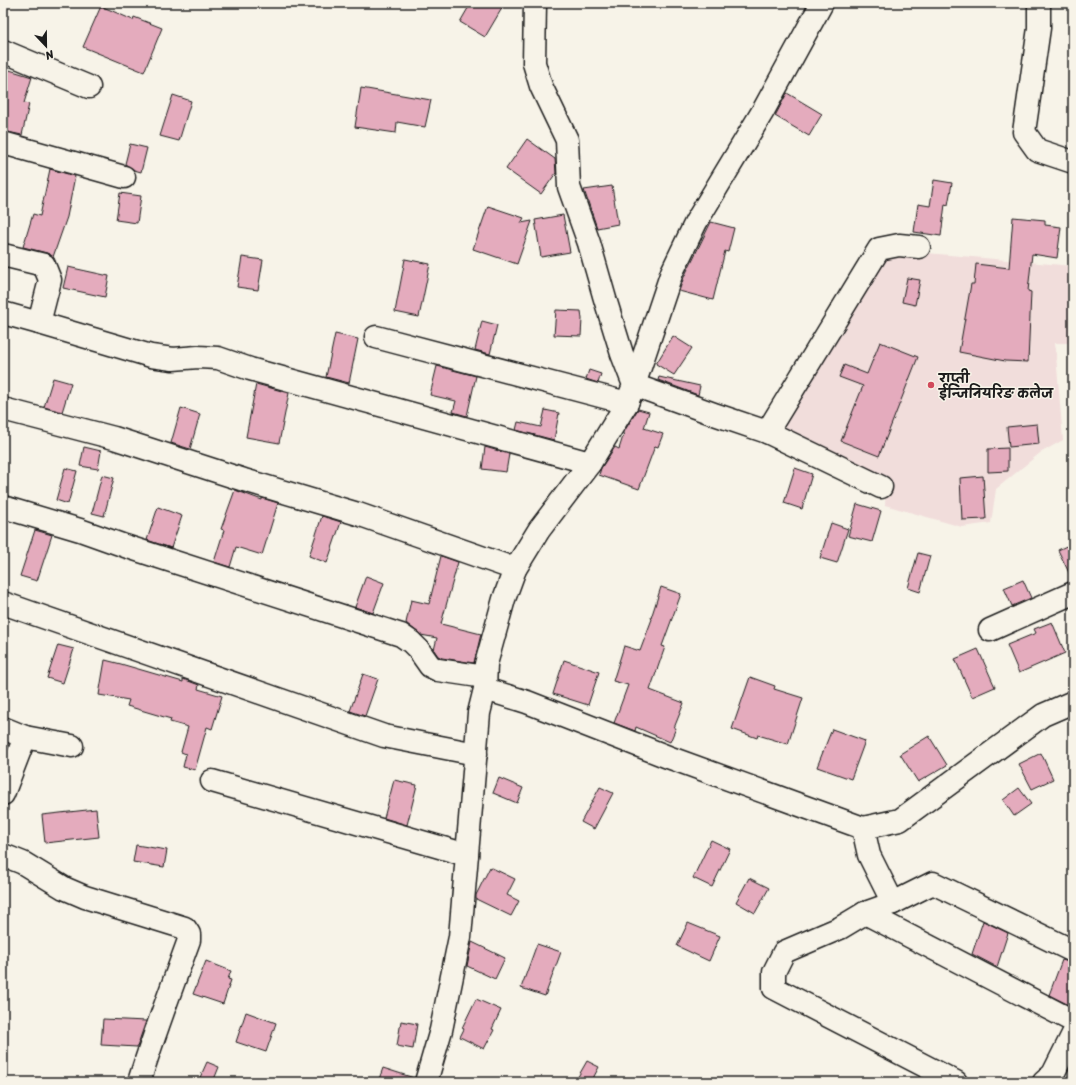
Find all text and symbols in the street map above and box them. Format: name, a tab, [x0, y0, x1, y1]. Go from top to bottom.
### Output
north arrow	[26, 26, 66, 66]
text: N	[42, 44, 58, 65]
place label: राप्ती ईन्जिनियरिङ कलेज	[938, 367, 1054, 405]
marker: राप्ती ईन्जिनियरिङ कलेज	[926, 380, 936, 390]

